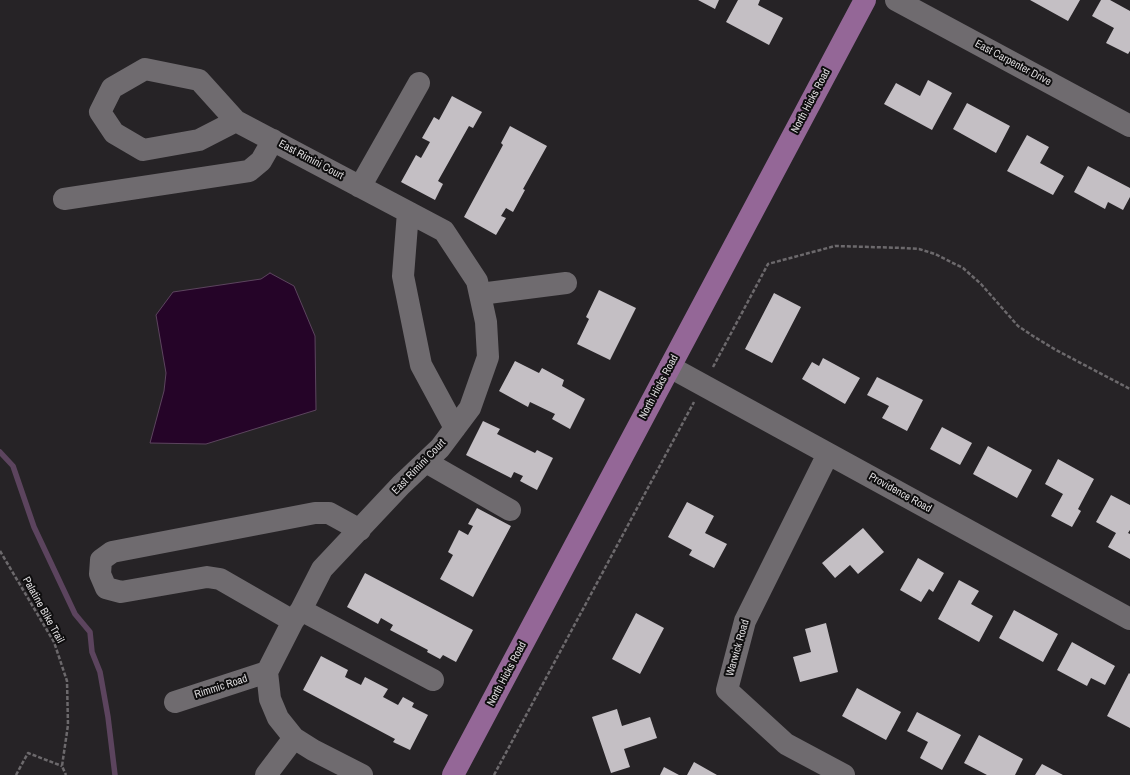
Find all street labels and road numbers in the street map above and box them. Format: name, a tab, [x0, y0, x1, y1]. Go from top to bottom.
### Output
street label: East Carpenter Drive	[972, 37, 1054, 89]
street label: North Hicks Road	[788, 66, 834, 136]
street label: East Rimini Court	[276, 137, 346, 183]
street label: North Hicks Road	[636, 352, 682, 422]
street label: East Rimini Court	[389, 437, 449, 497]
street label: Providence Road	[866, 470, 934, 516]
street label: Palatine Bike Trail	[19, 574, 67, 646]
street label: Warwick Road	[724, 618, 752, 678]
street label: North Hicks Road	[484, 639, 530, 709]
street label: Rimmic Road	[193, 672, 249, 702]

